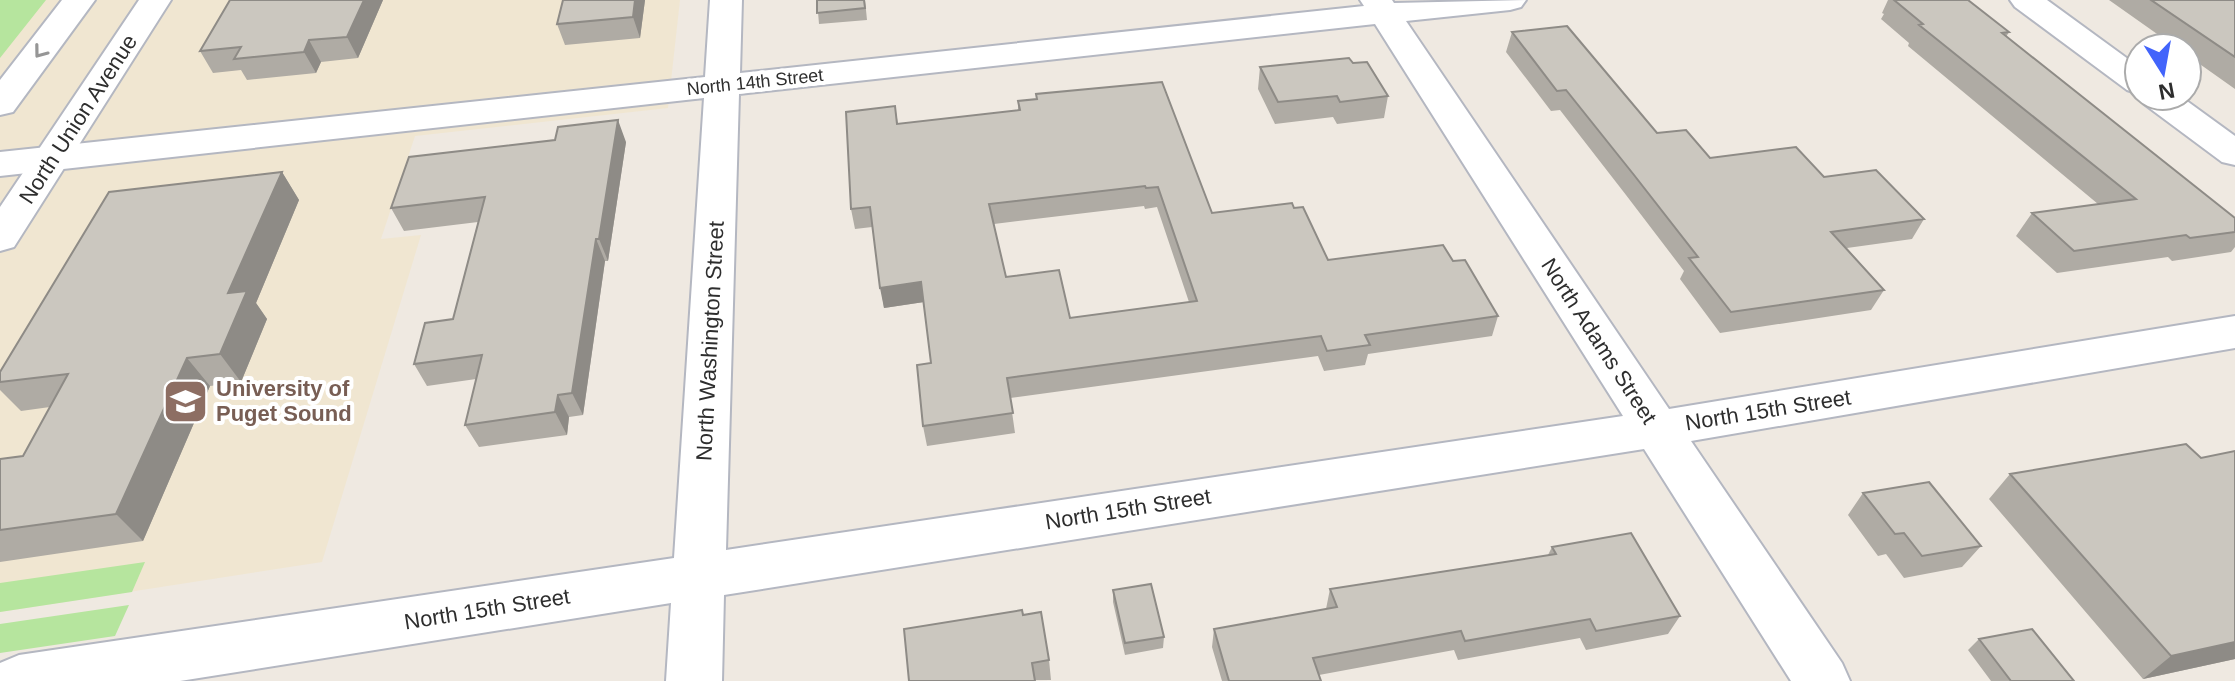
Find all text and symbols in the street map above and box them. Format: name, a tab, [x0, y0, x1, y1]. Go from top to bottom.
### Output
street label: North Union Avenue	[14, 30, 142, 208]
north arrow	[2123, 32, 2203, 112]
one-way arrow	[35, 43, 49, 58]
street label: North 14th Street	[686, 65, 824, 99]
text: N	[2157, 77, 2177, 105]
street label: North Washington Street	[691, 220, 729, 462]
street label: North Adams Street	[1536, 254, 1662, 428]
place label: University of Puget Sound	[216, 376, 352, 426]
school or university icon: University of Puget Sound	[161, 377, 209, 425]
street label: North 15th Street	[1683, 385, 1853, 435]
street label: North 15th Street	[1043, 484, 1213, 534]
street label: North 15th Street	[402, 584, 572, 634]

